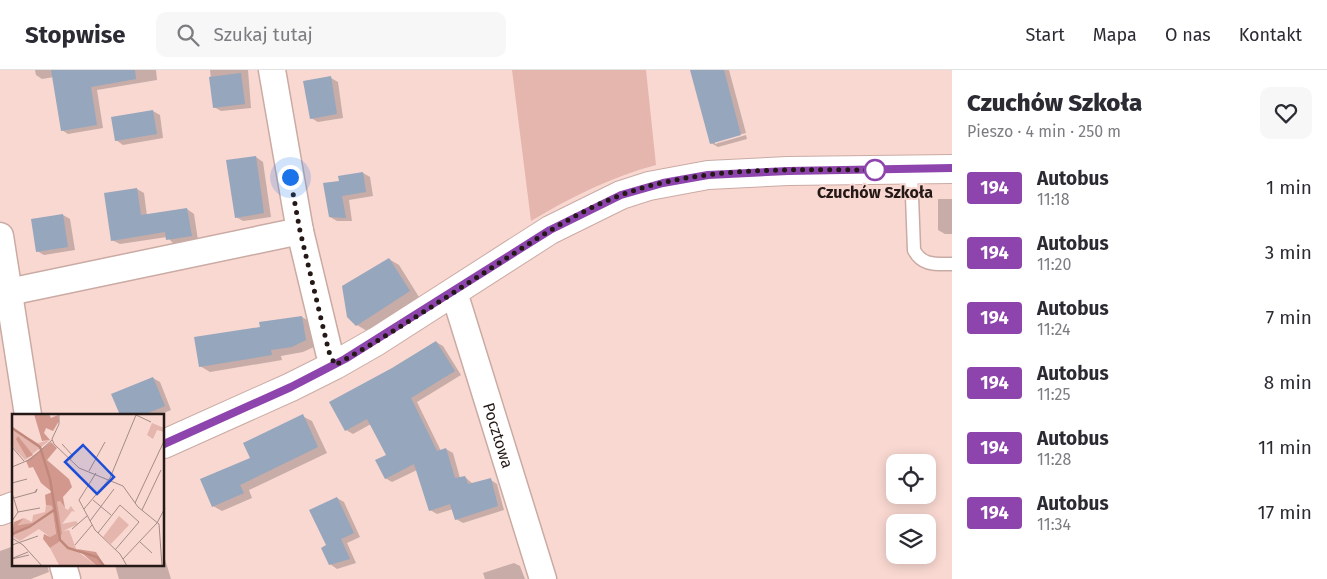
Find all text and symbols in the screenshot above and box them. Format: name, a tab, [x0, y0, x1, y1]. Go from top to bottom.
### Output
search box	[156, 12, 506, 57]
text: Stopwise	[25, 21, 126, 49]
icon: search	[174, 21, 202, 49]
text: Szukaj tutaj	[214, 23, 313, 46]
text: Start	[1025, 24, 1065, 46]
text: Mapa	[1093, 24, 1137, 46]
text: O nas	[1165, 24, 1211, 46]
text: Kontakt	[1239, 24, 1302, 46]
button: heart	[1260, 87, 1312, 139]
text: Czuchów Szkoła	[967, 89, 1142, 117]
text: Pieszo · 4 min · 250 m	[967, 122, 1121, 141]
marker: Czuchów Szkoła	[864, 159, 886, 181]
your location	[278, 165, 303, 190]
text: Autobus	[1037, 167, 1109, 190]
text: 1 min	[1266, 176, 1312, 199]
text: 194	[980, 177, 1009, 199]
place label: Czuchów Szkoła	[817, 183, 933, 202]
text: 11:18	[1037, 190, 1070, 209]
text: Autobus	[1037, 232, 1109, 255]
text: 3 min	[1265, 241, 1312, 264]
text: 194	[980, 242, 1009, 264]
text: 11:20	[1037, 255, 1071, 274]
text: Autobus	[1037, 297, 1109, 320]
text: 7 min	[1266, 306, 1312, 329]
text: 194	[980, 307, 1009, 329]
text: 11:24	[1037, 320, 1070, 339]
text: Autobus	[1037, 362, 1109, 385]
text: 8 min	[1264, 371, 1312, 394]
text: 194	[980, 372, 1009, 394]
text: 11:25	[1037, 385, 1070, 404]
street label: Pocztowa	[479, 400, 517, 471]
inset map	[12, 414, 165, 566]
text: Autobus	[1037, 427, 1109, 450]
text: 11 min	[1258, 436, 1312, 459]
text: 194	[980, 437, 1009, 459]
text: 11:28	[1037, 450, 1071, 469]
map controls	[886, 454, 936, 564]
button: locate	[886, 454, 936, 504]
text: Autobus	[1037, 492, 1109, 515]
text: 17 min	[1258, 501, 1312, 524]
text: 194	[980, 502, 1009, 524]
button: layers	[886, 514, 936, 564]
text: 11:34	[1037, 515, 1071, 534]

